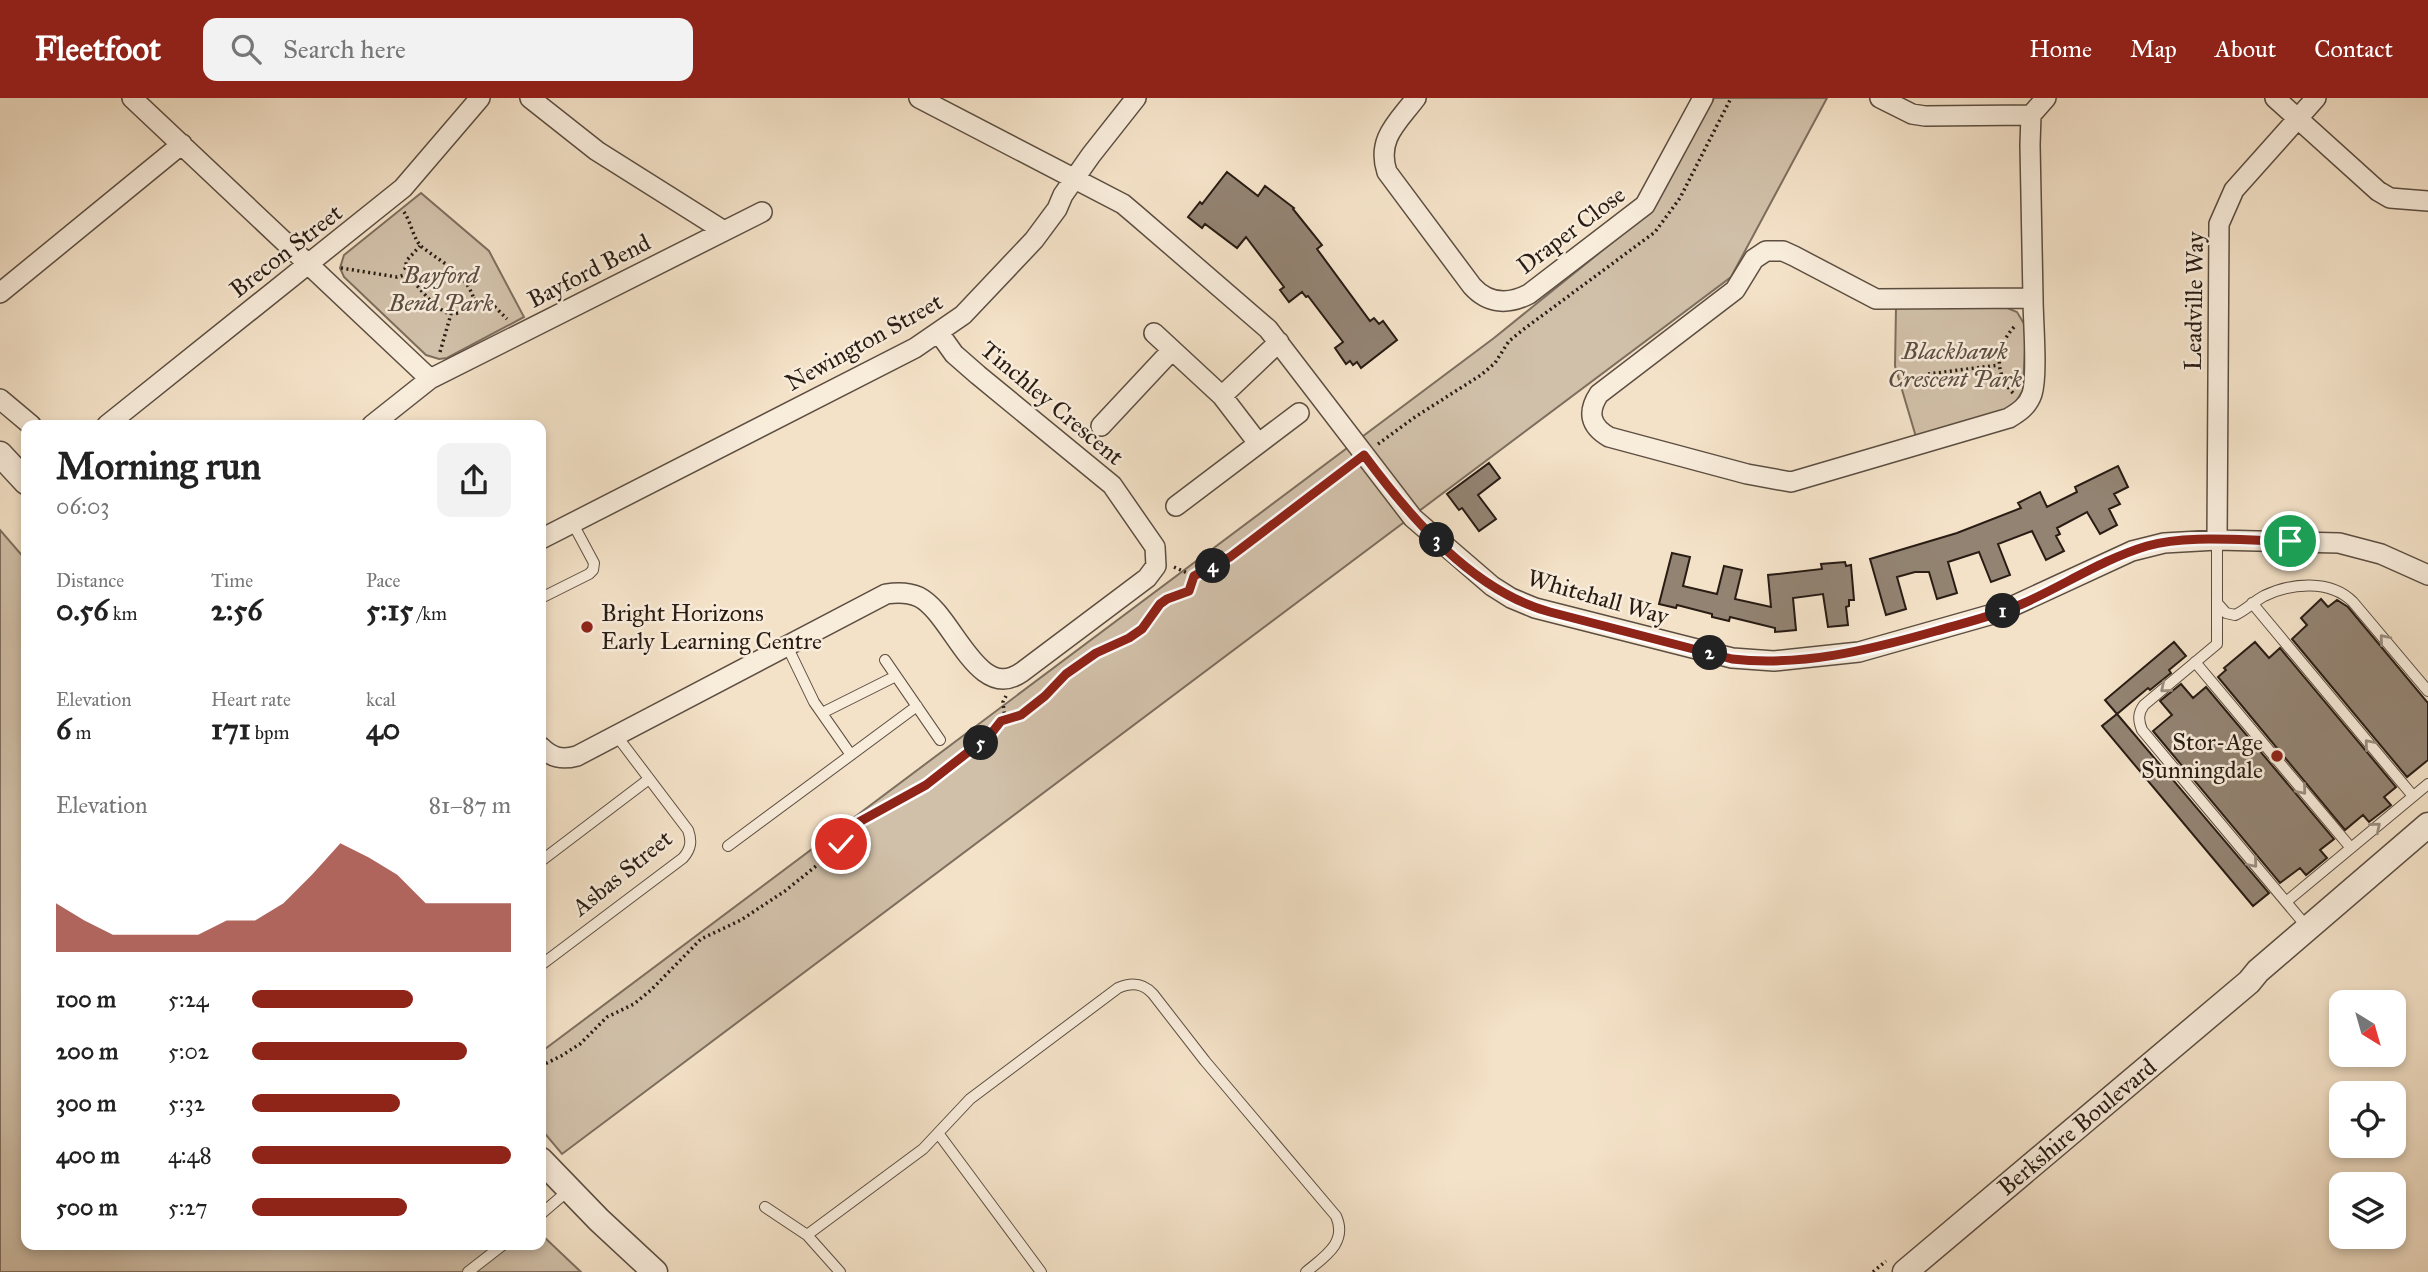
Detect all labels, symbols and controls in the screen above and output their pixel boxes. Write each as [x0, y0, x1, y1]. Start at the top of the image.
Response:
search box [203, 18, 693, 81]
text: Fleetfoot [35, 29, 161, 69]
icon: search [227, 30, 265, 68]
text: Search here [283, 33, 406, 65]
text: Home [2029, 34, 2092, 64]
text: Map [2130, 34, 2177, 64]
text: About [2215, 34, 2276, 64]
text: Contact [2314, 34, 2393, 64]
street label: Draper Close [1511, 179, 1631, 281]
street label: Brecon Street [224, 197, 349, 304]
street label: Bayford Bend [522, 227, 656, 315]
street label: Leadville Way [2178, 231, 2210, 371]
park label: Bayford Bend Park [387, 260, 494, 318]
street label: Newington Street [780, 286, 948, 398]
street label: Tinchley Crescent [974, 334, 1130, 472]
park label: Blackhawk Crescent Park [1888, 336, 2022, 394]
text: Morning run [56, 443, 261, 489]
button: share [437, 443, 511, 517]
text: 06:03 [56, 492, 110, 520]
pin [2260, 511, 2320, 571]
pin: 3 [1420, 522, 1454, 558]
icon: arrive [2271, 522, 2309, 560]
text: 3 [1433, 528, 1440, 551]
pin: 4 [1196, 548, 1230, 584]
text: 4 [1207, 554, 1218, 577]
street label: Whitehall Way [1524, 563, 1673, 632]
text: Distance [56, 569, 124, 592]
text: Time [211, 569, 253, 592]
text: Pace [366, 569, 400, 592]
text: 0.56 [56, 592, 109, 628]
text: 2:56 [211, 592, 263, 628]
text: 5:15 [366, 592, 413, 628]
pin: 1 [1986, 594, 2021, 628]
place label: Bright Horizons Early Learning Centre [601, 598, 822, 656]
text: 1 [1999, 599, 2006, 622]
text: km [109, 602, 138, 625]
text: /km [413, 602, 447, 625]
marker: Bright Horizons Early Learning Centre [579, 619, 595, 635]
one-way arrow [2380, 634, 2392, 647]
pin: 2 [1692, 636, 1728, 670]
text: 2 [1705, 641, 1714, 664]
one-way arrow [2160, 679, 2172, 692]
text: Elevation [56, 688, 131, 711]
text: Heart rate [211, 688, 291, 711]
text: kcal [366, 688, 396, 711]
text: 6 [56, 711, 71, 747]
text: 171 [211, 711, 251, 747]
text: 40 [366, 711, 400, 747]
text: m [71, 721, 91, 744]
text: bpm [251, 721, 289, 744]
pin: 5 [964, 726, 998, 760]
place label: Stor-Age Sunningdale [2141, 727, 2263, 785]
text: 5 [976, 731, 985, 754]
one-way arrow [2365, 739, 2378, 751]
marker: Stor-Age Sunningdale [2269, 748, 2285, 764]
one-way arrow [2294, 781, 2306, 794]
text: Elevation [56, 791, 147, 819]
text: 81–87 m [429, 791, 511, 819]
pin [811, 814, 871, 874]
street label: Asbas Street [565, 823, 679, 923]
one-way arrow [2367, 823, 2380, 835]
icon: check [822, 825, 860, 863]
one-way arrow [2245, 855, 2257, 868]
text: 100 m [56, 985, 116, 1013]
text: 5:24 [168, 985, 209, 1013]
north arrow [2329, 990, 2406, 1068]
map controls [2329, 990, 2406, 1249]
text: 200 m [56, 1037, 118, 1065]
text: 5:02 [168, 1037, 209, 1065]
street label: Berkshire Boulevard [1991, 1052, 2163, 1202]
button: locate [2329, 1081, 2406, 1158]
text: 300 m [56, 1089, 116, 1117]
text: 5:32 [168, 1089, 205, 1117]
text: 400 m [56, 1141, 120, 1169]
text: 4:48 [168, 1141, 212, 1169]
button: layers [2329, 1172, 2406, 1249]
text: 500 m [56, 1193, 118, 1221]
text: 5:27 [168, 1193, 208, 1221]

